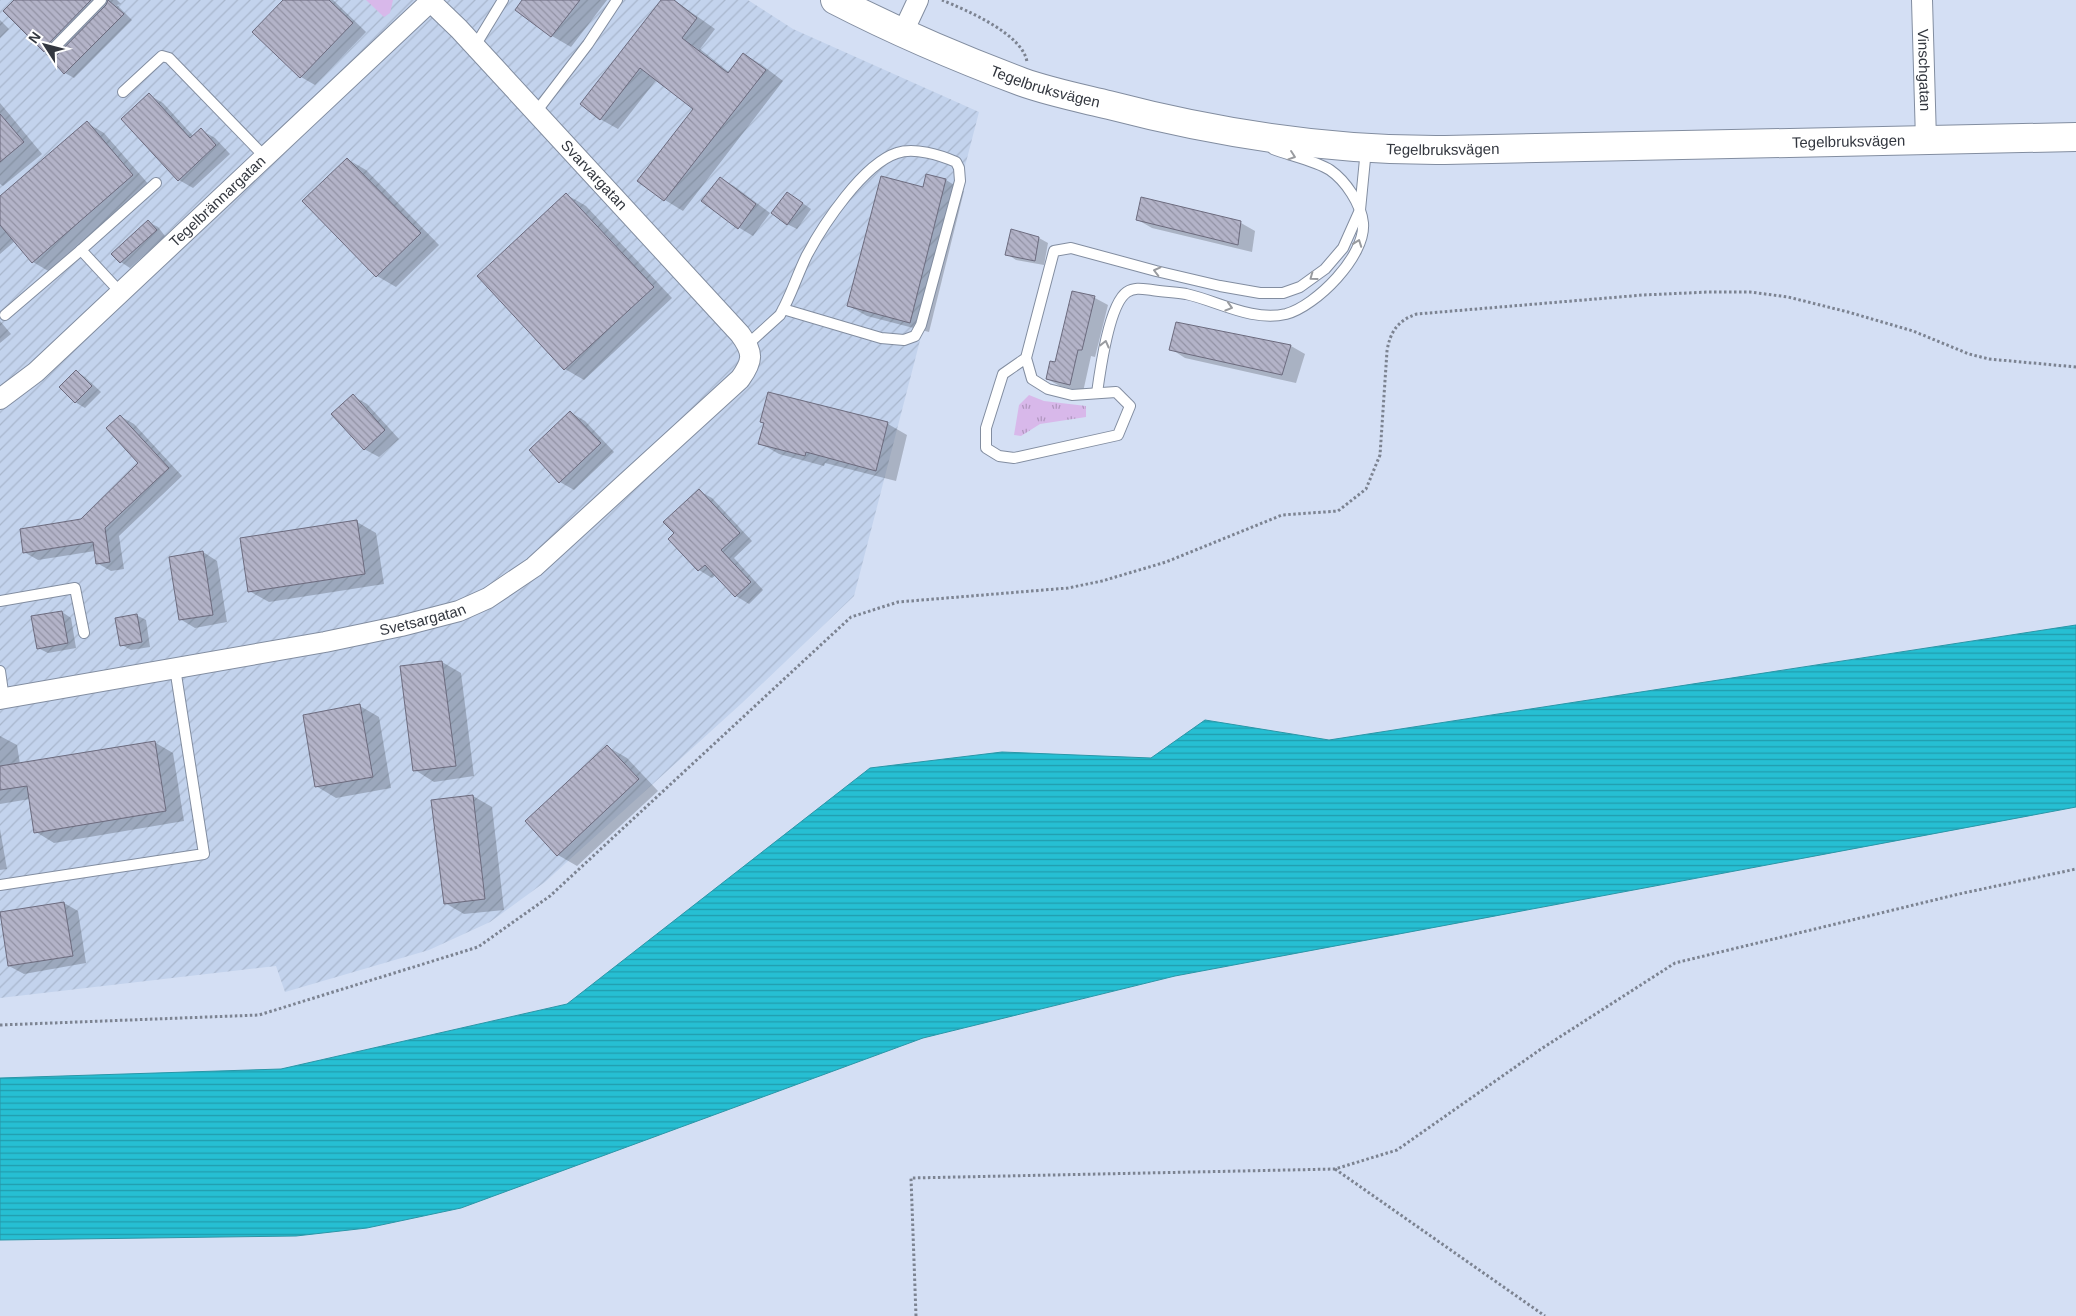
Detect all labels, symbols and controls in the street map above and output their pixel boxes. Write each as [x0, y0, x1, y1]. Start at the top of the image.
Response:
north arrow [20, 20, 70, 70]
text: N [25, 29, 44, 46]
street label: Vinschgatan [1915, 29, 1934, 111]
street label: Tegelbruksvägen [988, 62, 1102, 111]
street label: Tegelbruksvägen [1792, 132, 1905, 151]
street label: Svarvargatan [558, 136, 631, 213]
street label: Tegelbruksvägen [1386, 140, 1500, 158]
one-way arrow [1287, 150, 1295, 160]
street label: Tegelbrännargatan [166, 152, 269, 250]
one-way arrow [1352, 239, 1362, 248]
one-way arrow [1152, 266, 1161, 277]
one-way arrow [1310, 272, 1319, 280]
one-way arrow [1224, 301, 1232, 311]
one-way arrow [1099, 340, 1110, 349]
street label: Svetsargatan [378, 600, 468, 638]

